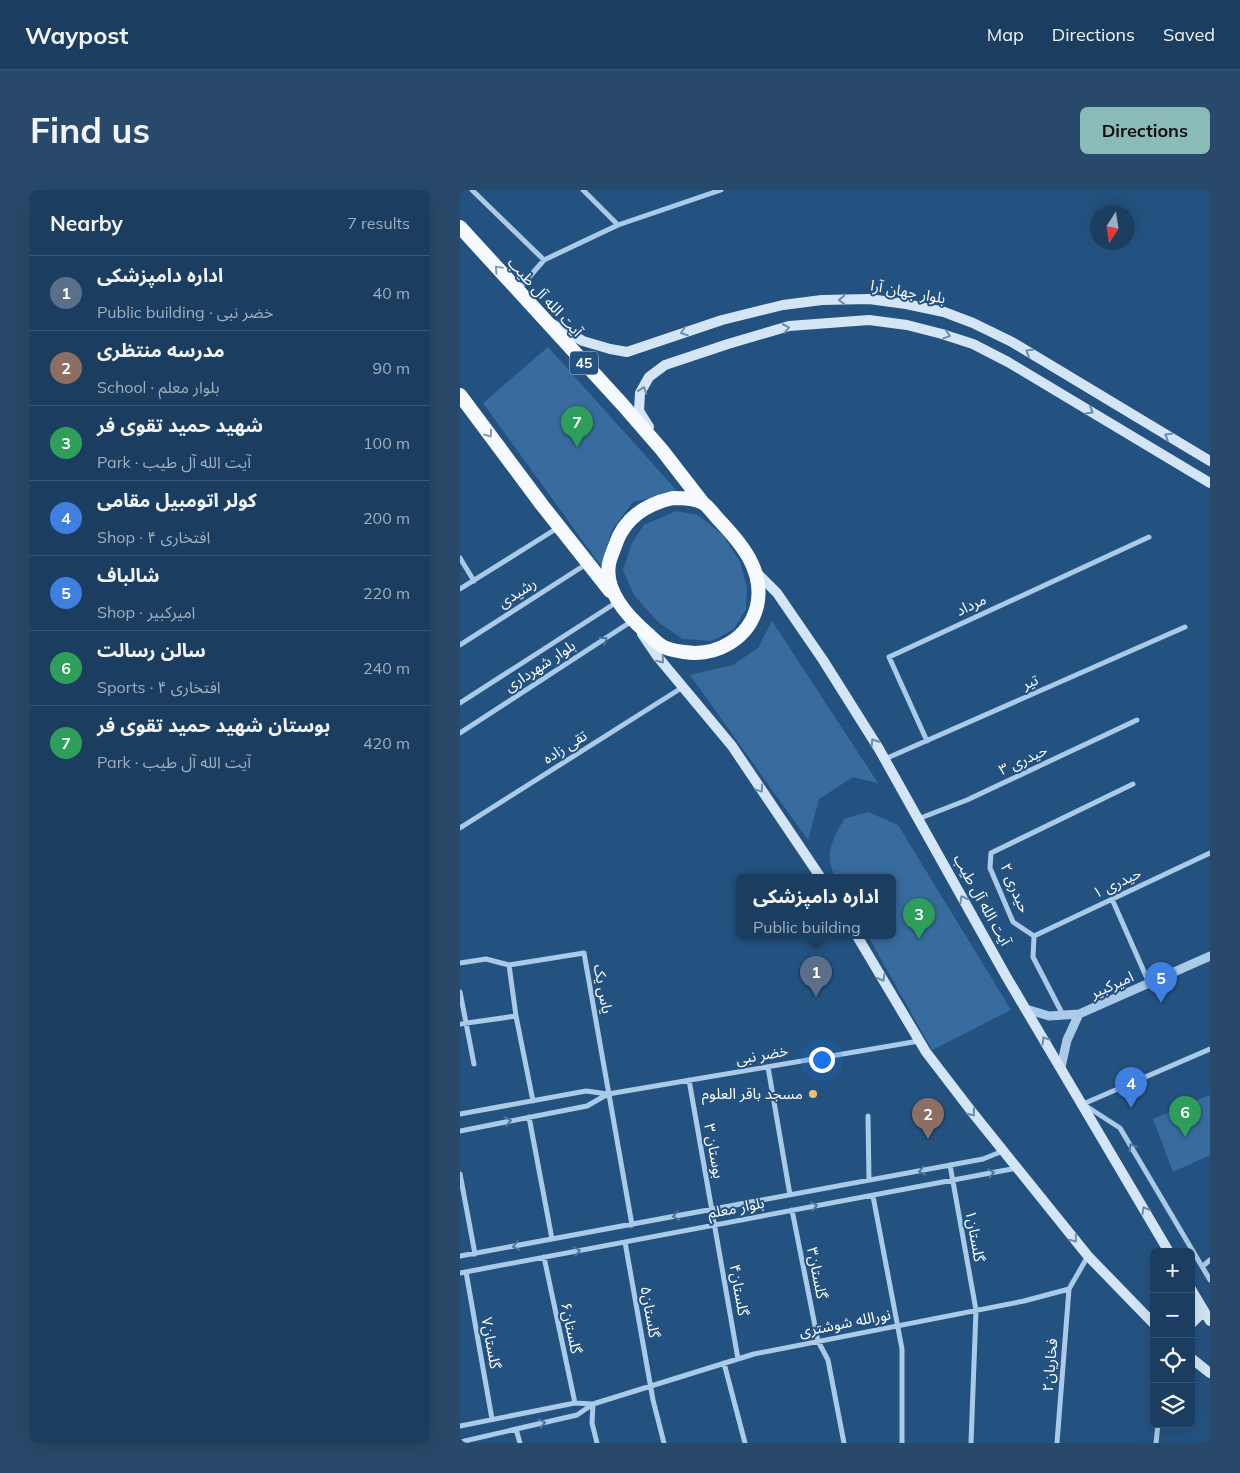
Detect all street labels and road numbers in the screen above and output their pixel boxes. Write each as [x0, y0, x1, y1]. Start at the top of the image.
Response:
street label: آیت الله آل طیب [504, 253, 587, 341]
street label: بلوار جهان آرا [869, 276, 947, 307]
road number: 45 [570, 352, 598, 374]
street label: رشیدی [494, 573, 539, 612]
street label: مرداد [953, 589, 989, 620]
street label: بلوار شهرداری [501, 636, 579, 696]
street label: تیر [1018, 670, 1041, 694]
street label: تقی زاده [539, 726, 590, 768]
street label: حیدری ۳ [995, 740, 1050, 779]
street label: آیت الله آل طیب [950, 851, 1016, 949]
street label: حیدری ۲ [997, 860, 1034, 916]
street label: حیدری ۱ [1089, 863, 1144, 902]
street label: یاس یک [590, 963, 617, 1015]
street label: امیرکبیر [1086, 967, 1136, 1003]
street label: خضر نبی [734, 1041, 790, 1068]
street label: بوستان ۳ [700, 1122, 729, 1180]
street label: بلوار معلم [706, 1193, 766, 1224]
street label: گلستان۱ [962, 1209, 990, 1264]
street label: گلستان۳ [803, 1245, 832, 1301]
street label: گلستان۴ [726, 1263, 754, 1318]
street label: گلستان۵ [637, 1285, 665, 1340]
street label: گلستان۶ [557, 1300, 586, 1356]
street label: نورالله شوشتری [797, 1304, 892, 1341]
street label: گلستان۷ [478, 1316, 506, 1371]
street label: فخاریان۲ [1038, 1337, 1061, 1392]

